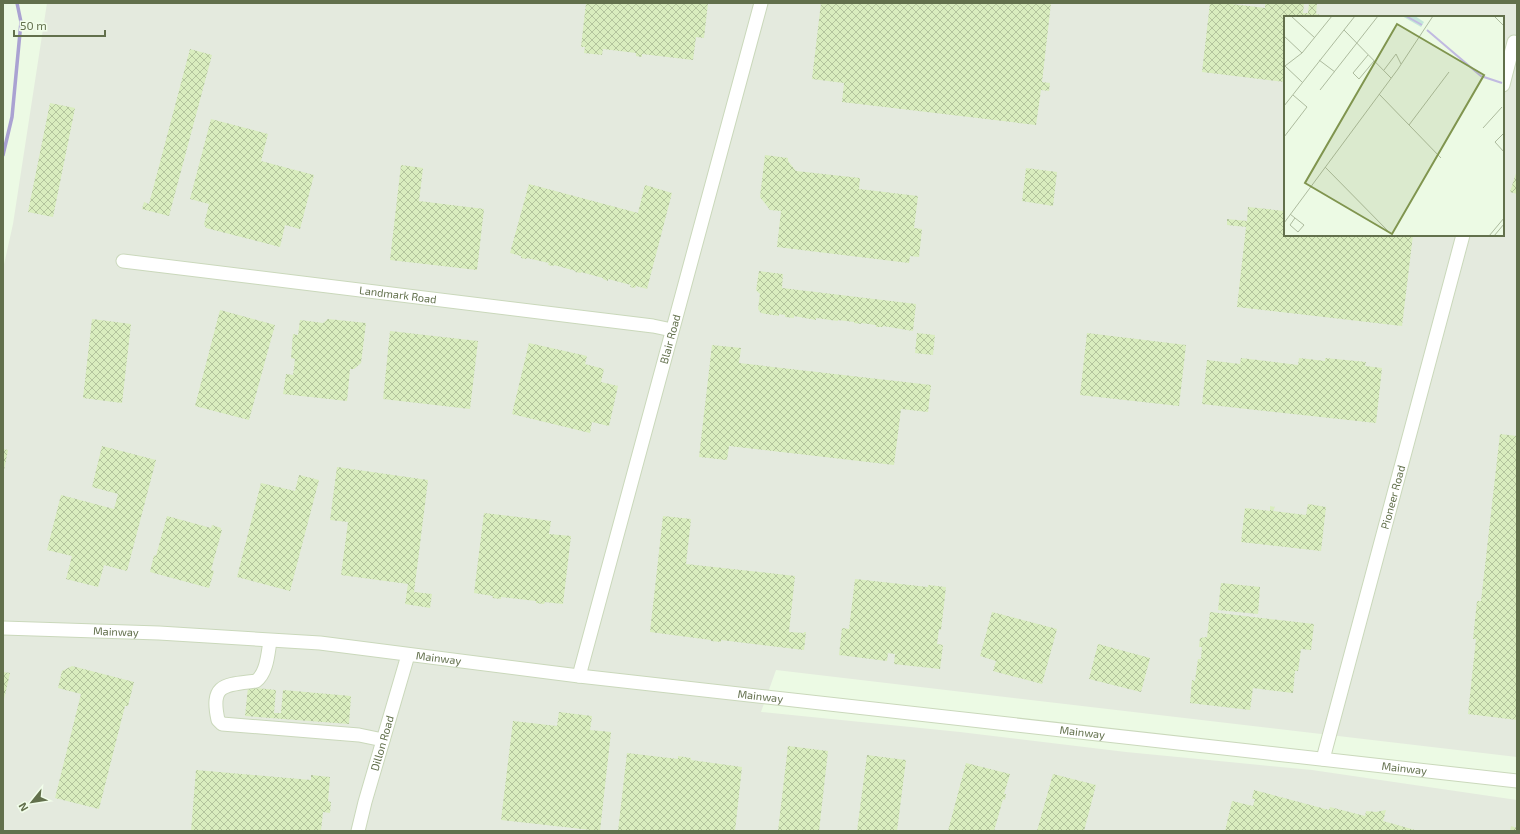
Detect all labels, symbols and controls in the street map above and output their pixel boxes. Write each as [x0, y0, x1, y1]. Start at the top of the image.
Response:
scale bar [14, 12, 105, 38]
inset map [1284, 16, 1504, 236]
text: 50 m [20, 18, 47, 32]
street label: Landmark Road [359, 283, 437, 305]
street label: Blair Road [657, 313, 683, 365]
street label: Pioneer Road [1378, 464, 1407, 530]
street label: Mainway [93, 624, 139, 638]
street label: Mainway [415, 648, 462, 667]
street label: Mainway [737, 687, 784, 705]
street label: Dillon Road [367, 714, 396, 772]
street label: Mainway [1059, 723, 1106, 741]
street label: Mainway [1381, 759, 1428, 777]
north arrow [12, 782, 52, 822]
text: N [15, 801, 31, 814]

